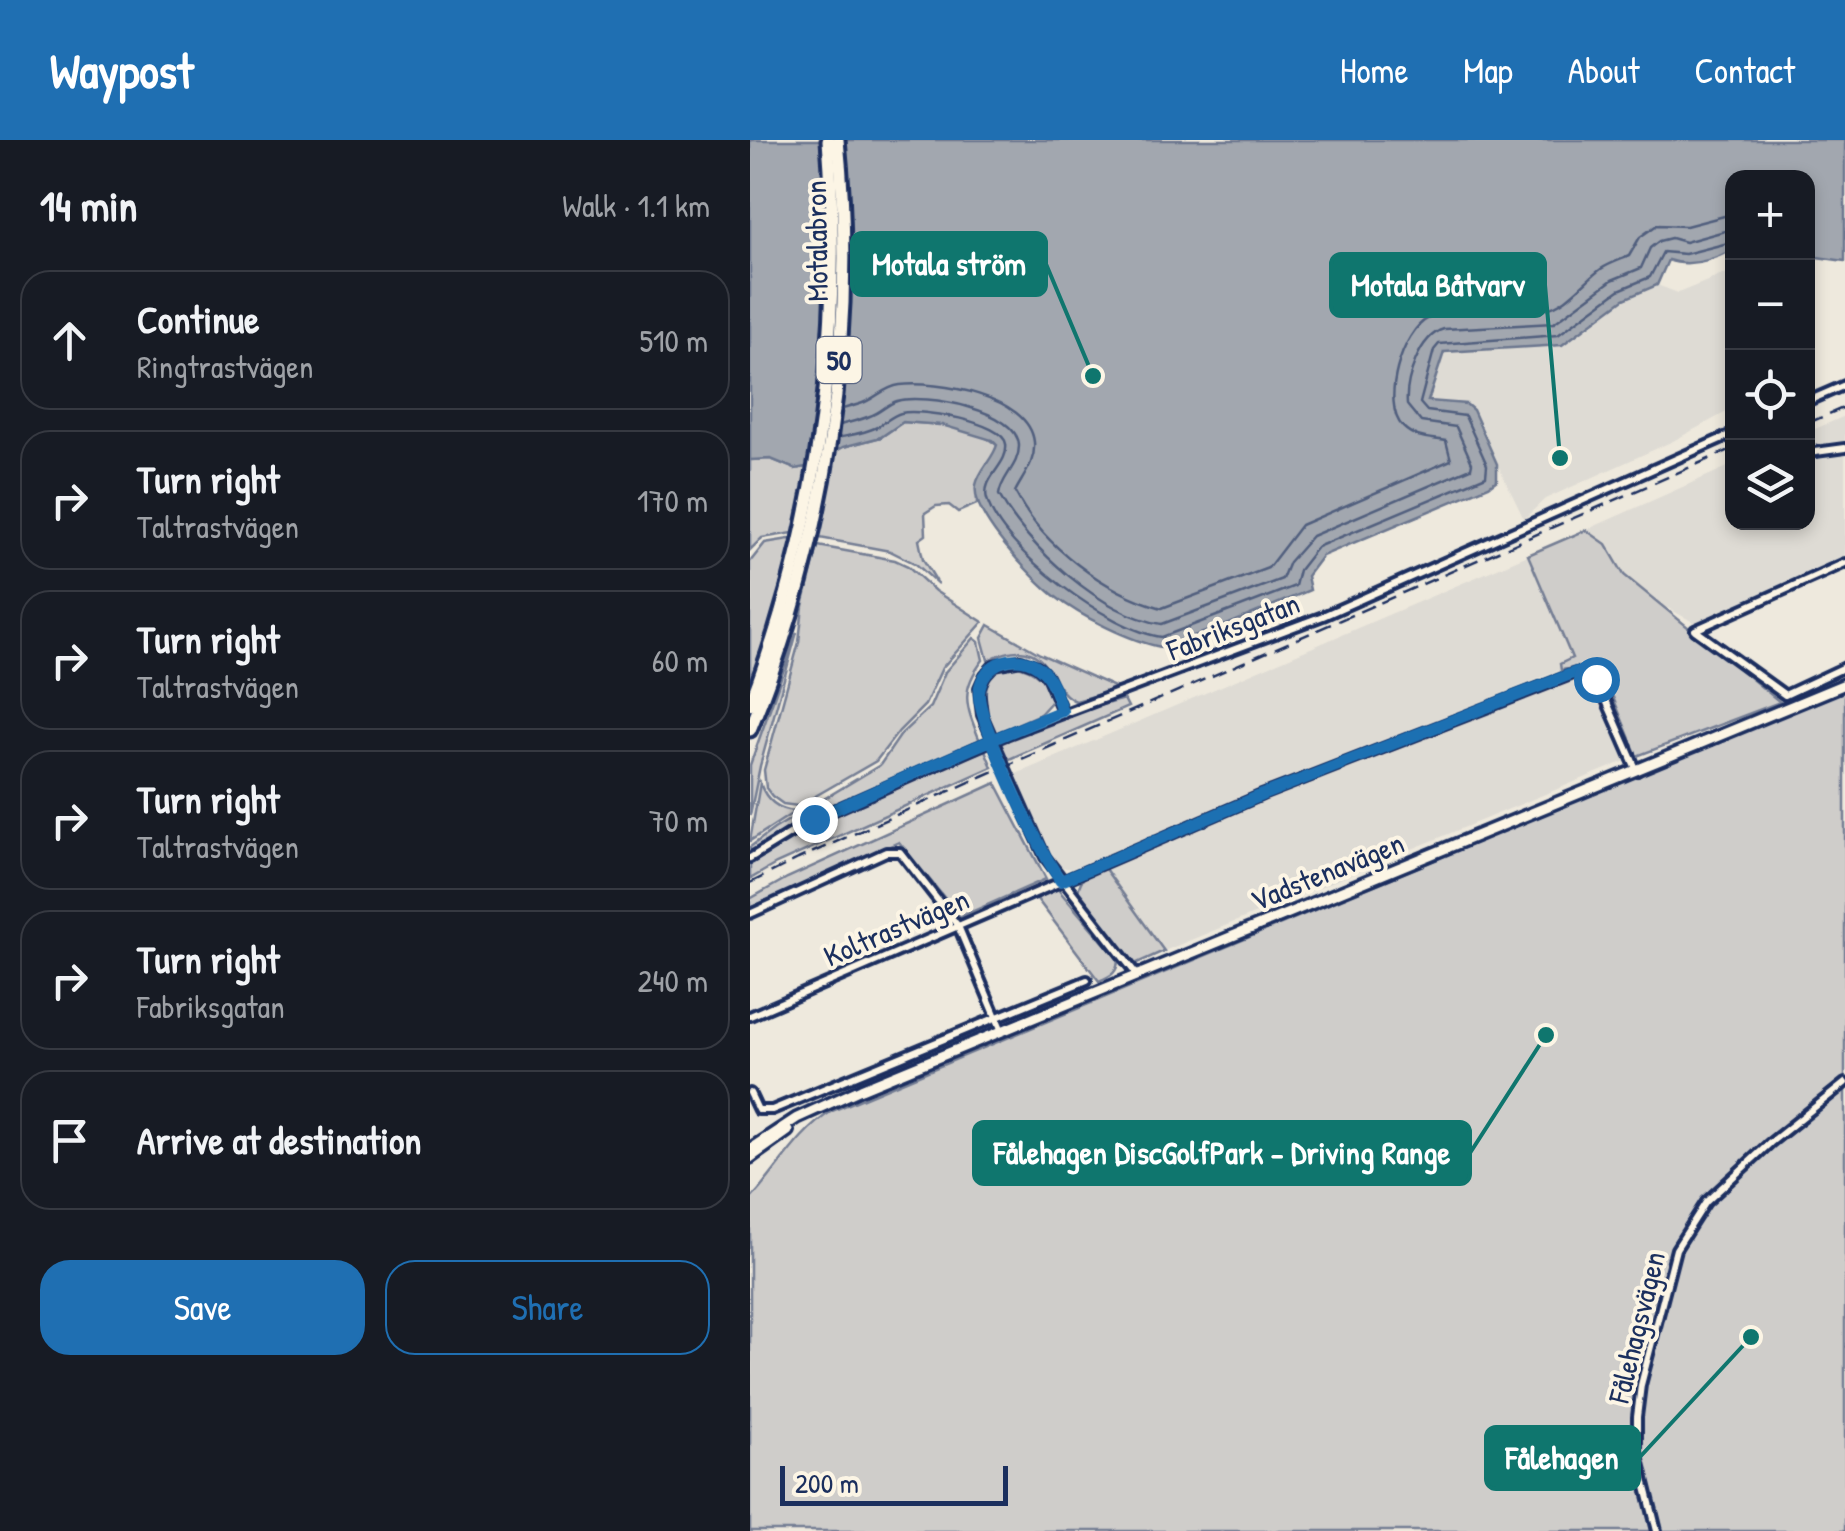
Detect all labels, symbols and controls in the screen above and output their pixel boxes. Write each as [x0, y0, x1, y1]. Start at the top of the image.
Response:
text: Waypost [50, 38, 194, 103]
text: Home [1340, 47, 1408, 94]
text: Map [1463, 47, 1513, 94]
text: About [1568, 47, 1640, 94]
text: Contact [1695, 47, 1795, 94]
map controls [1725, 170, 1815, 530]
button: + [1725, 170, 1815, 260]
text: 14 min [40, 177, 138, 234]
street label: Motalabron [795, 180, 837, 302]
text: Walk · 1.1 km [562, 184, 710, 227]
callout: Motala ström [852, 233, 1046, 295]
text: Motala ström [872, 242, 1026, 285]
callout: Motala Båtvarv [1331, 254, 1545, 316]
button: − [1725, 260, 1815, 350]
text: Motala Båtvarv [1351, 263, 1525, 306]
text: Continue [137, 293, 259, 345]
icon: ahead [42, 313, 97, 368]
text: 510 m [639, 319, 708, 362]
road number: 50 [816, 337, 862, 383]
text: Ringtrastvägen [137, 345, 313, 388]
button: locate [1725, 350, 1815, 440]
button: layers [1725, 440, 1815, 530]
text: Turn right [137, 453, 280, 505]
icon: right [42, 473, 97, 528]
text: 170 m [637, 479, 708, 522]
text: Taltrastvägen [137, 505, 299, 548]
street label: Fabriksgatan [1160, 583, 1305, 670]
text: Turn right [137, 613, 280, 665]
icon: right [42, 633, 97, 688]
text: 60 m [652, 639, 708, 682]
route start [1574, 657, 1620, 703]
text: Taltrastvägen [137, 665, 299, 708]
text: Turn right [137, 773, 280, 825]
icon: right [42, 793, 97, 848]
route end [792, 797, 838, 843]
text: 70 m [649, 799, 708, 842]
street label: Vadstenavägen [1244, 822, 1410, 920]
text: Taltrastvägen [137, 825, 299, 868]
street label: Koltrastvägen [817, 879, 975, 975]
text: Turn right [137, 933, 280, 985]
icon: right [42, 953, 97, 1008]
text: 240 m [638, 959, 708, 1002]
text: Fabriksgatan [137, 985, 285, 1028]
icon: arrive [42, 1113, 97, 1168]
text: Arrive at destination [137, 1114, 421, 1166]
callout: Fålehagen DiscGolfPark - Driving Range [974, 1122, 1470, 1184]
text: Fålehagen DiscGolfPark - Driving Range [993, 1131, 1450, 1175]
street label: Fålehagsvägen [1598, 1247, 1674, 1408]
button: Save [40, 1260, 365, 1355]
button: Share [385, 1260, 710, 1355]
callout: Fålehagen [1486, 1427, 1639, 1489]
text: Fålehagen [1504, 1436, 1619, 1480]
scale bar [780, 1461, 1008, 1506]
text: 200 m [795, 1464, 859, 1502]

